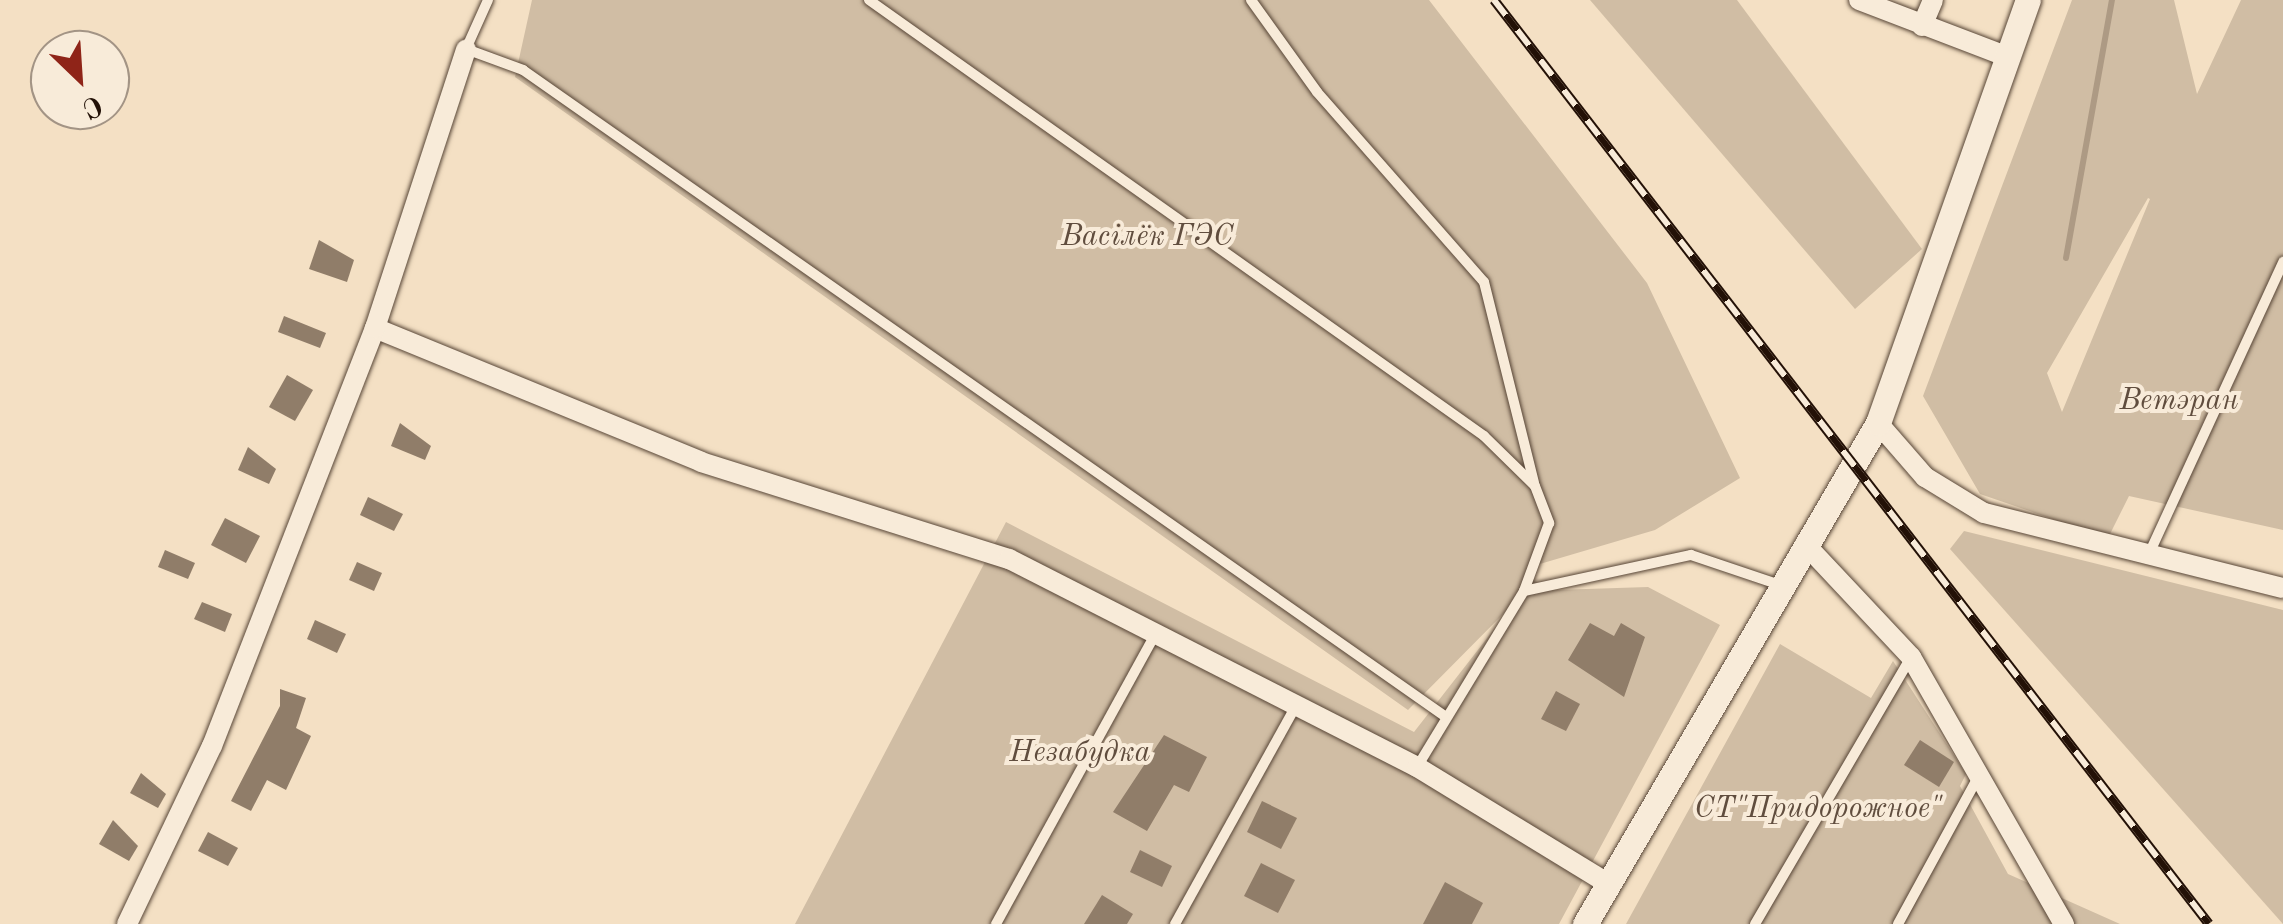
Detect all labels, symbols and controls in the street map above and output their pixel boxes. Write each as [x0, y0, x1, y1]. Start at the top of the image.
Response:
north arrow [30, 30, 130, 130]
text: С [78, 89, 106, 122]
park label: Васілёк ГЭС [1061, 219, 1233, 255]
park label: Ветэран [2119, 383, 2239, 419]
park label: Незабудка [1009, 735, 1151, 771]
park label: СТ"Придорожное" [1694, 791, 1942, 827]

